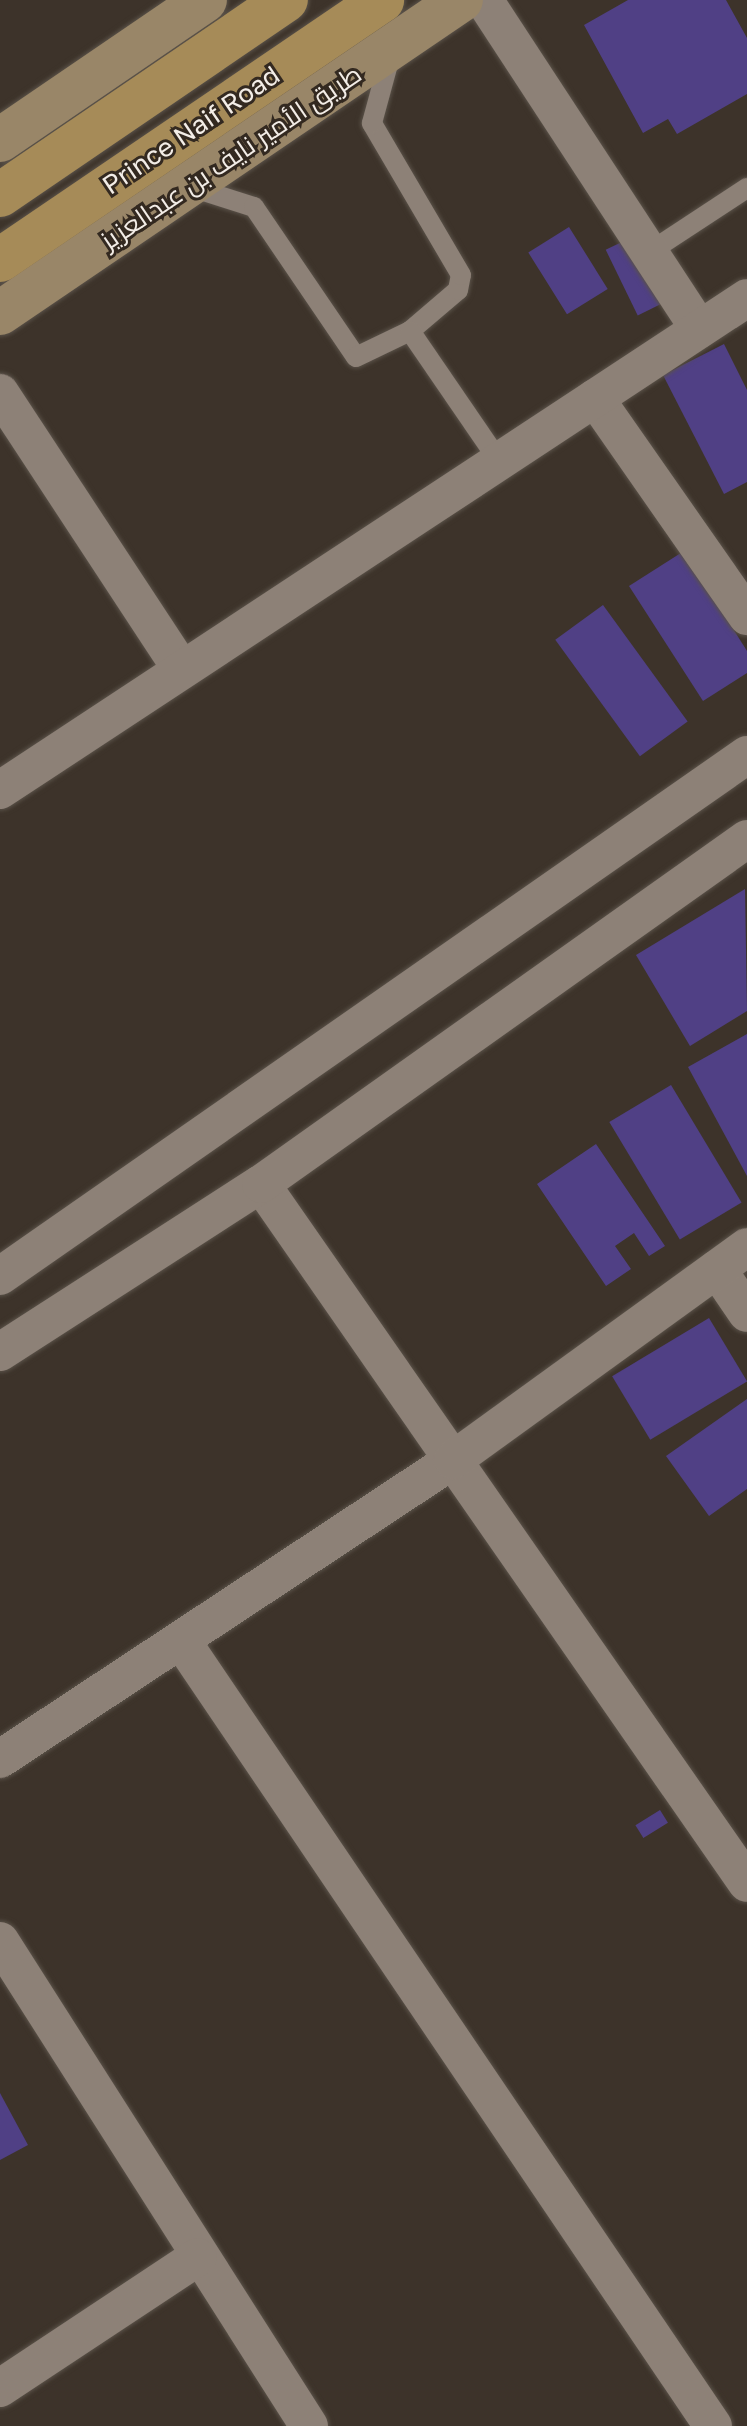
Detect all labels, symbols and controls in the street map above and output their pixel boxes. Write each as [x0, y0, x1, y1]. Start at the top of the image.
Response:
street label: طريق الأمير نايف بن عبدالعزيز [95, 58, 367, 256]
street label: Prince Naif Road [96, 59, 286, 201]

